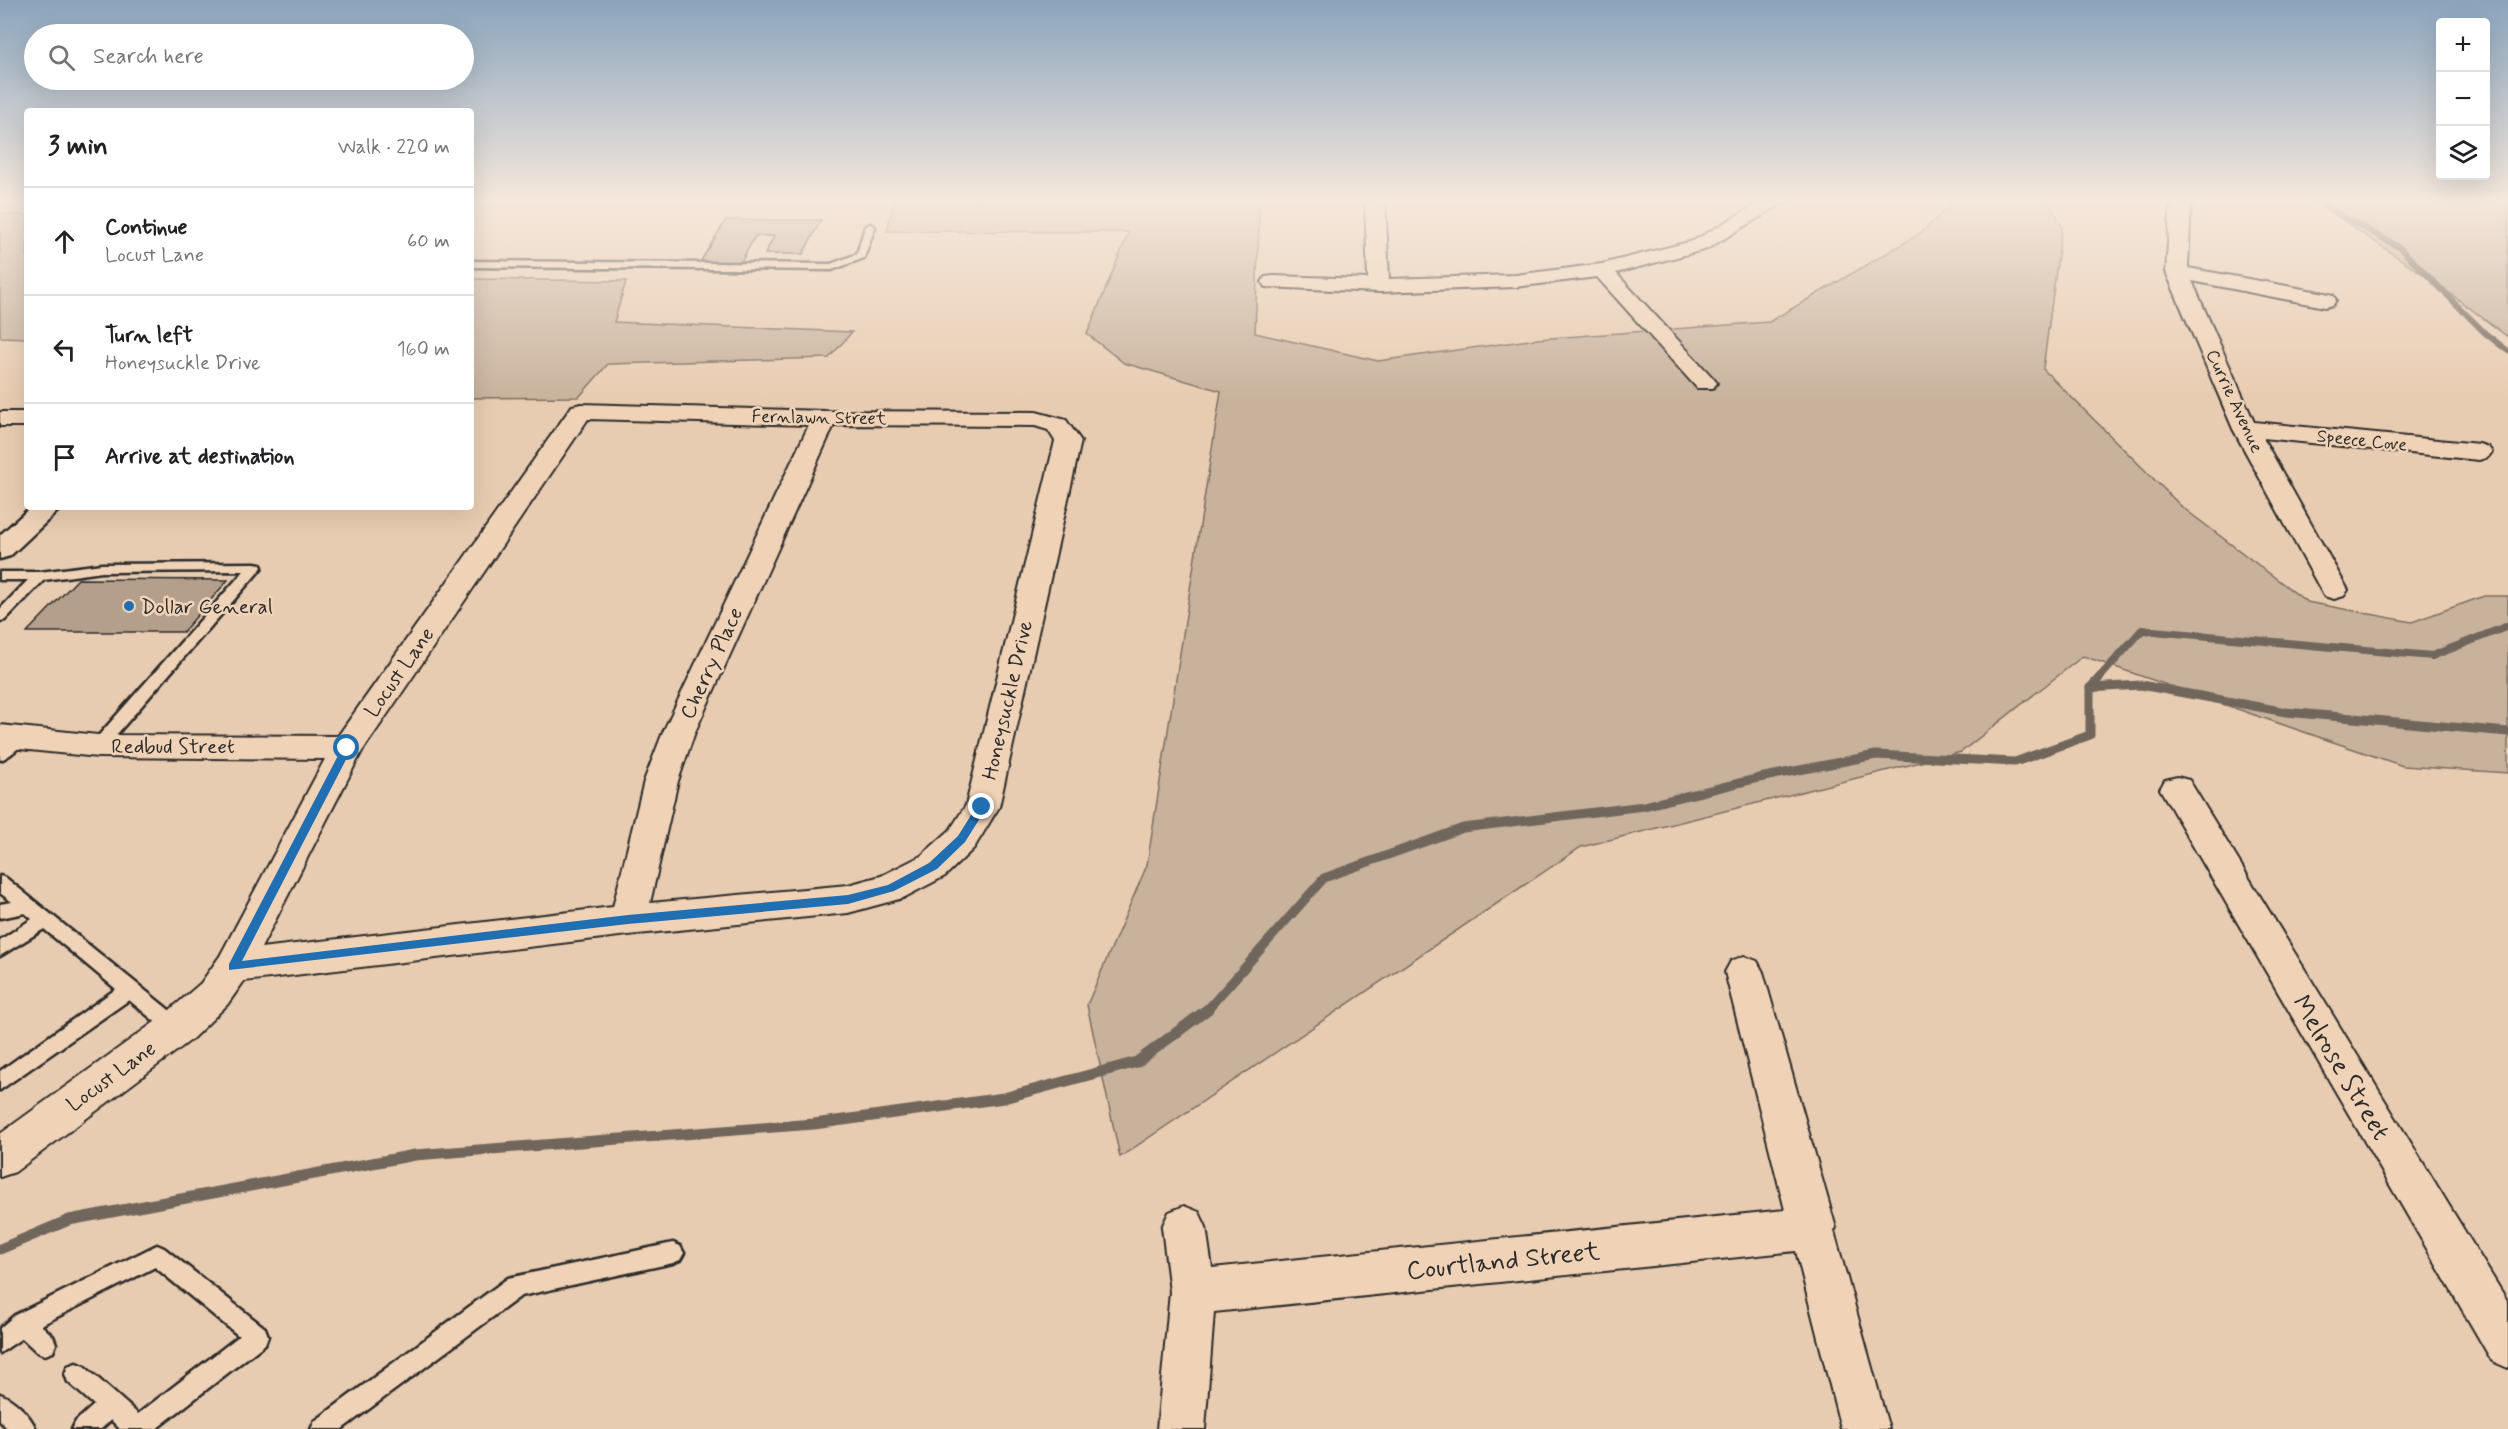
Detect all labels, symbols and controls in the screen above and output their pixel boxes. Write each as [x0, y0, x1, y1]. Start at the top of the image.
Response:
map controls [2436, 18, 2490, 180]
button: + [2436, 18, 2490, 72]
search box [24, 24, 474, 90]
icon: search [45, 41, 78, 74]
text: Search here [93, 43, 204, 71]
button: − [2436, 72, 2490, 126]
button: layers [2436, 126, 2490, 180]
text: 3 min [48, 130, 108, 164]
text: Walk · 220 m [338, 134, 450, 161]
text: Continue [105, 214, 187, 242]
icon: ahead [48, 225, 81, 258]
text: 60 m [407, 228, 450, 255]
text: Locust Lane [105, 242, 204, 269]
text: Turn left [105, 322, 193, 350]
icon: left [48, 333, 81, 366]
text: 160 m [397, 336, 450, 363]
street label: Currie Avenue [2200, 346, 2269, 457]
text: Honeysuckle Drive [105, 350, 261, 377]
street label: Fernlawn Street [751, 405, 887, 431]
street label: Speece Cove [2315, 424, 2409, 458]
icon: arrive [48, 441, 81, 474]
text: Arrive at destination [105, 443, 295, 471]
place label: Dollar General [141, 593, 273, 621]
marker: Dollar General [122, 599, 136, 613]
street label: Cherry Place [674, 603, 750, 724]
street label: Honeysuckle Drive [976, 617, 1040, 783]
street label: Locust Lane [359, 622, 441, 723]
street label: Redbud Street [111, 733, 235, 761]
route start [333, 734, 359, 760]
route end [968, 793, 994, 819]
street label: Melrose Street [2284, 989, 2397, 1147]
street label: Locust Lane [61, 1035, 162, 1119]
street label: Courtland Street [1405, 1235, 1601, 1289]

